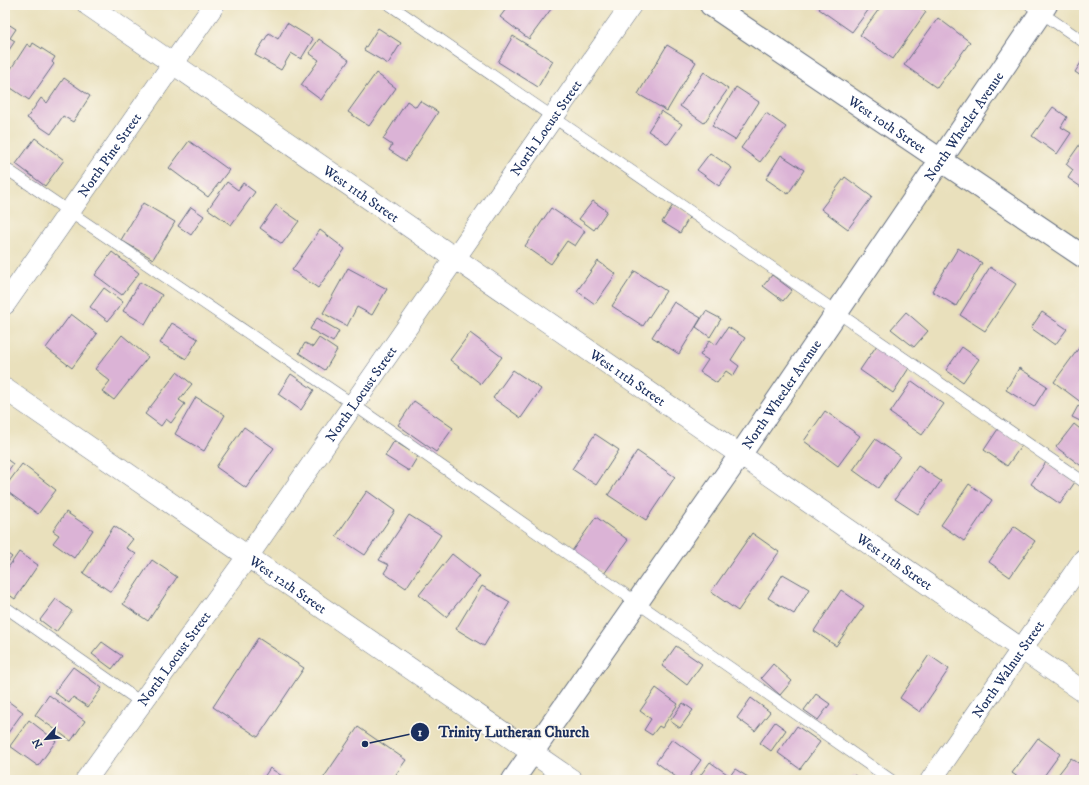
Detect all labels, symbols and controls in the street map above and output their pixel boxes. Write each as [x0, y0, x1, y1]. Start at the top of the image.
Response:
street label: North Wheeler Avenue [921, 68, 1008, 185]
street label: North Locust Street [507, 76, 586, 180]
street label: West 10th Street [843, 92, 930, 158]
street label: North Pine Street [74, 109, 146, 201]
street label: West 11th Street [318, 161, 403, 227]
street label: North Wheeler Avenue [739, 336, 826, 453]
street label: North Locust Street [322, 342, 402, 446]
street label: West 11th Street [585, 345, 669, 411]
street label: West 11th Street [852, 529, 936, 595]
street label: West 12th Street [245, 552, 330, 618]
street label: North Locust Street [134, 608, 215, 710]
street label: North Walnut Street [969, 617, 1049, 722]
north arrow [26, 719, 66, 759]
callout: Trinity Lutheran Church [410, 719, 597, 746]
text: Trinity Lutheran Church [438, 723, 590, 742]
text: 1 [418, 725, 423, 740]
text: N [30, 736, 46, 750]

